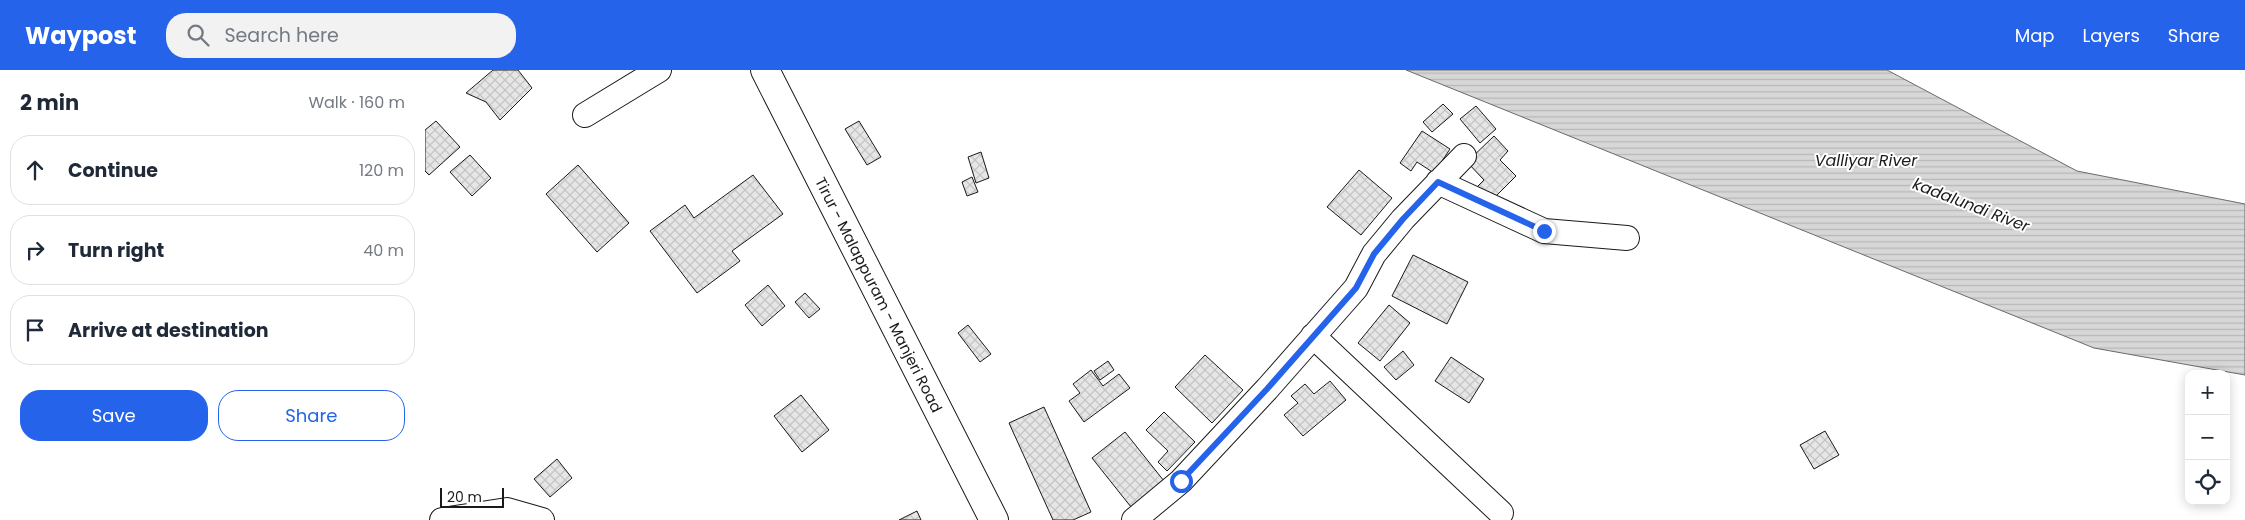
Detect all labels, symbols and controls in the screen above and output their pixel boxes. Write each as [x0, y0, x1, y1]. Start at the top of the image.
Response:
search box [166, 13, 516, 58]
text: Waypost [25, 19, 136, 52]
icon: search [184, 21, 212, 49]
text: Search here [224, 22, 339, 49]
text: Map [2015, 23, 2055, 48]
text: Layers [2083, 23, 2140, 48]
text: Share [2168, 23, 2220, 48]
text: 2 min [20, 88, 79, 117]
text: Walk · 160 m [308, 91, 405, 114]
water label: Valliyar River [1815, 149, 1918, 172]
icon: ahead [21, 156, 49, 184]
text: Continue [68, 157, 158, 184]
text: 120 m [359, 159, 404, 182]
water label: kadalundi River [1909, 172, 2034, 238]
street label: Tirur - Malappuram - Manjeri Road [811, 173, 948, 416]
route end [1533, 220, 1556, 243]
icon: right [21, 236, 49, 264]
text: Turn right [68, 237, 164, 264]
text: 40 m [363, 239, 404, 262]
icon: arrive [21, 316, 49, 344]
text: Arrive at destination [68, 317, 269, 344]
map controls [2185, 370, 2230, 505]
button: + [2185, 370, 2230, 415]
button: Save [20, 390, 208, 441]
button: Share [218, 390, 405, 441]
button: − [2185, 415, 2230, 460]
button: locate [2185, 460, 2230, 505]
route start [1170, 470, 1193, 493]
scale bar [440, 485, 504, 508]
text: 20 m [447, 487, 482, 507]

